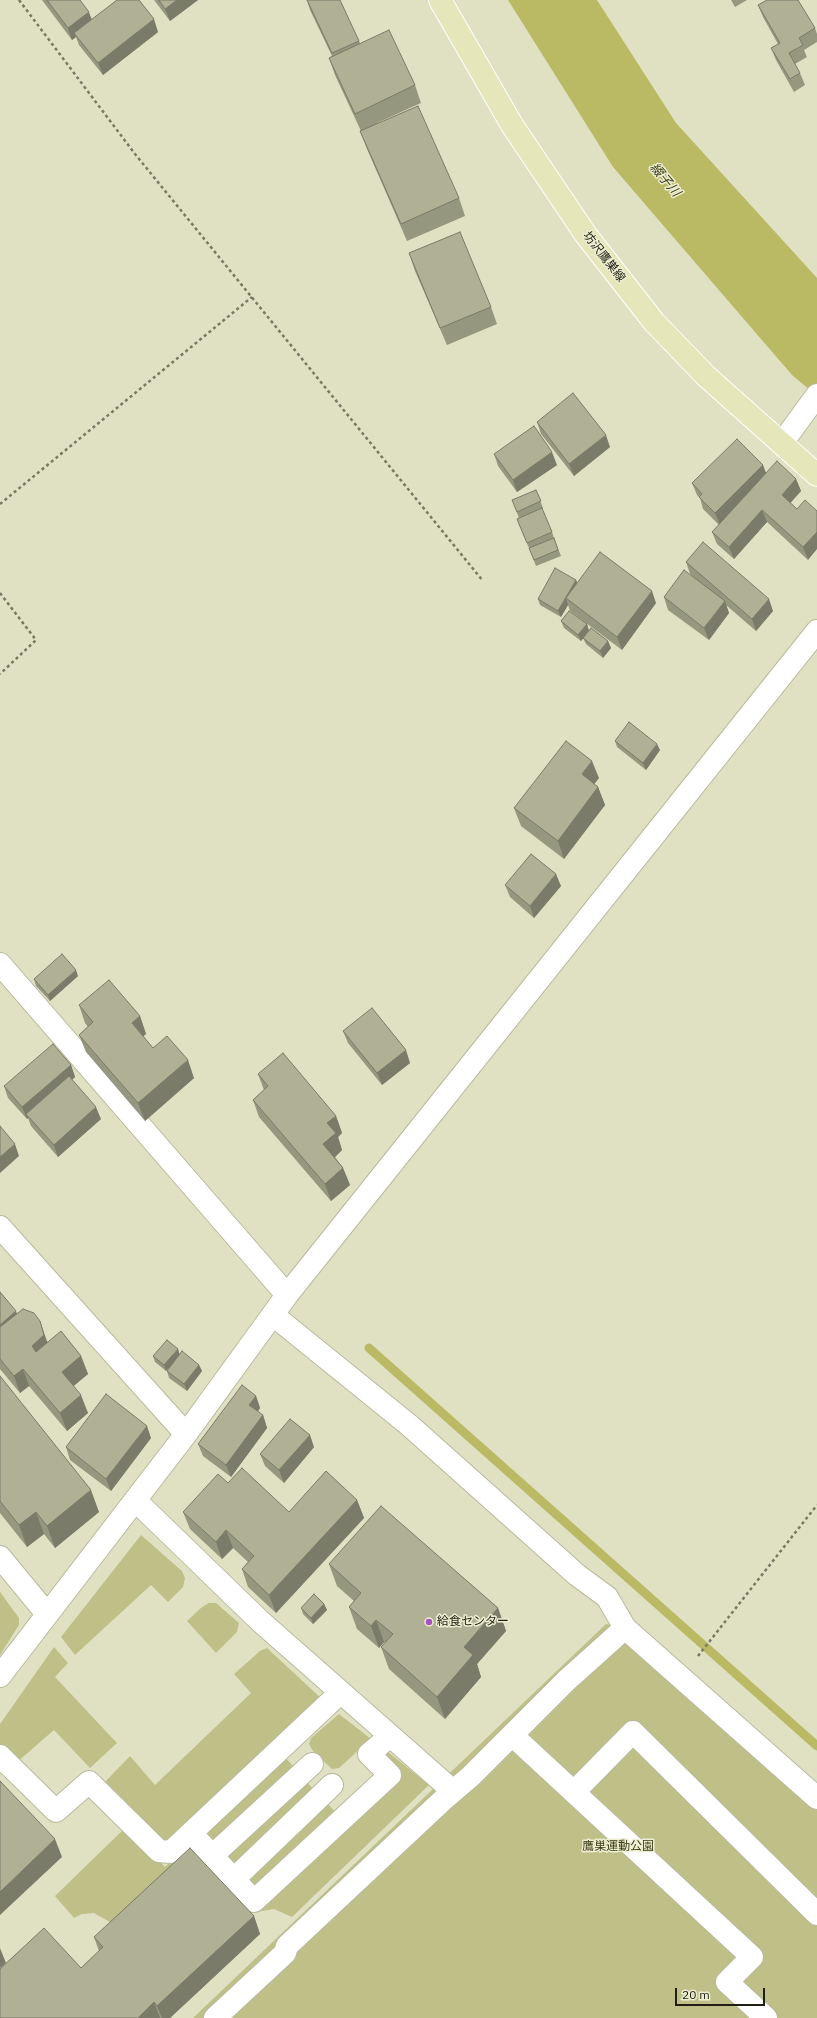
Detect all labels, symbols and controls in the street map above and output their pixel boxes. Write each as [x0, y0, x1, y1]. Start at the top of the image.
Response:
water label: 綴子川 [646, 160, 684, 200]
street label: 坊沢鷹巣線 [580, 229, 628, 285]
place label: 給食センター [437, 1615, 509, 1629]
marker: 給食センター [424, 1617, 434, 1627]
park label: 鷹巣運動公園 [582, 1840, 654, 1854]
scale bar [677, 1980, 767, 2006]
text: 20 m [682, 1987, 710, 2002]

